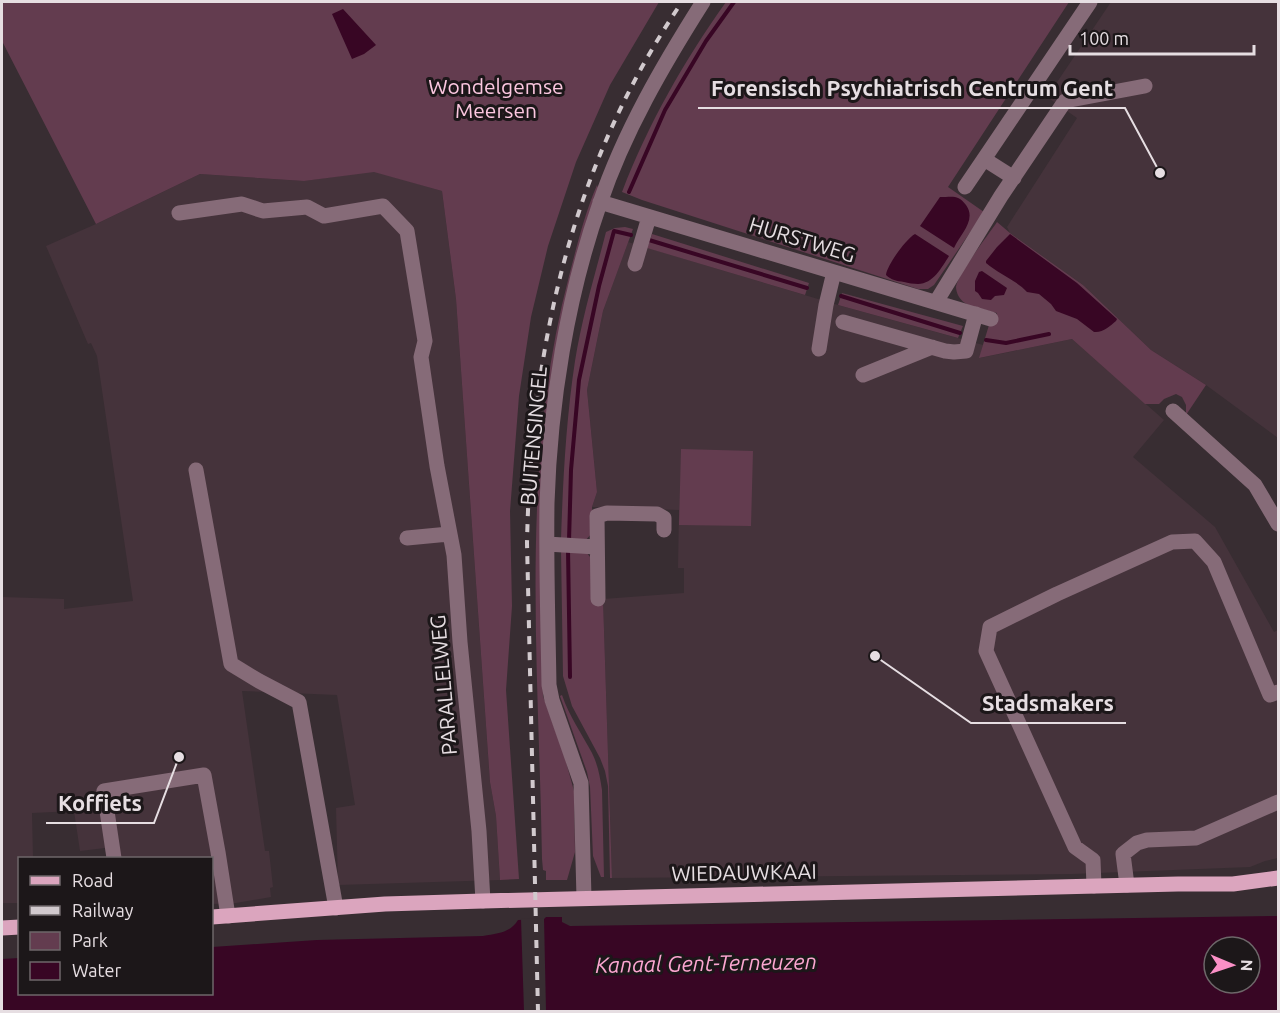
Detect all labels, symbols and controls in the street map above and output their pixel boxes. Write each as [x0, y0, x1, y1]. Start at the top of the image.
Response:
scale bar [1070, 18, 1254, 56]
text: 100 m [1079, 28, 1129, 48]
callout: Forensisch Psychiatrisch Centrum Gent [698, 68, 1125, 108]
park label: Wondelgemse Meersen [428, 74, 564, 122]
text: Forensisch Psychiatrisch Centrum Gent [711, 75, 1113, 100]
street label: HURSTWEG [746, 212, 858, 267]
street label: BUITENSINGEL [515, 365, 551, 506]
street label: PARALLELWEG [425, 614, 461, 756]
callout: Stadsmakers [971, 683, 1126, 723]
text: Stadsmakers [982, 690, 1114, 715]
callout: Koffiets [46, 783, 154, 823]
text: Koffiets [58, 790, 142, 815]
legend [18, 857, 213, 995]
street label: WIEDAUWKAAI [671, 859, 817, 885]
text: Road [72, 870, 114, 890]
text: Railway [72, 900, 134, 920]
text: Park [72, 930, 108, 950]
north arrow [1202, 935, 1262, 995]
water label: Kanaal Gent-Terneuzen [595, 948, 817, 977]
text: N [1238, 959, 1256, 972]
text: Water [72, 960, 122, 980]

